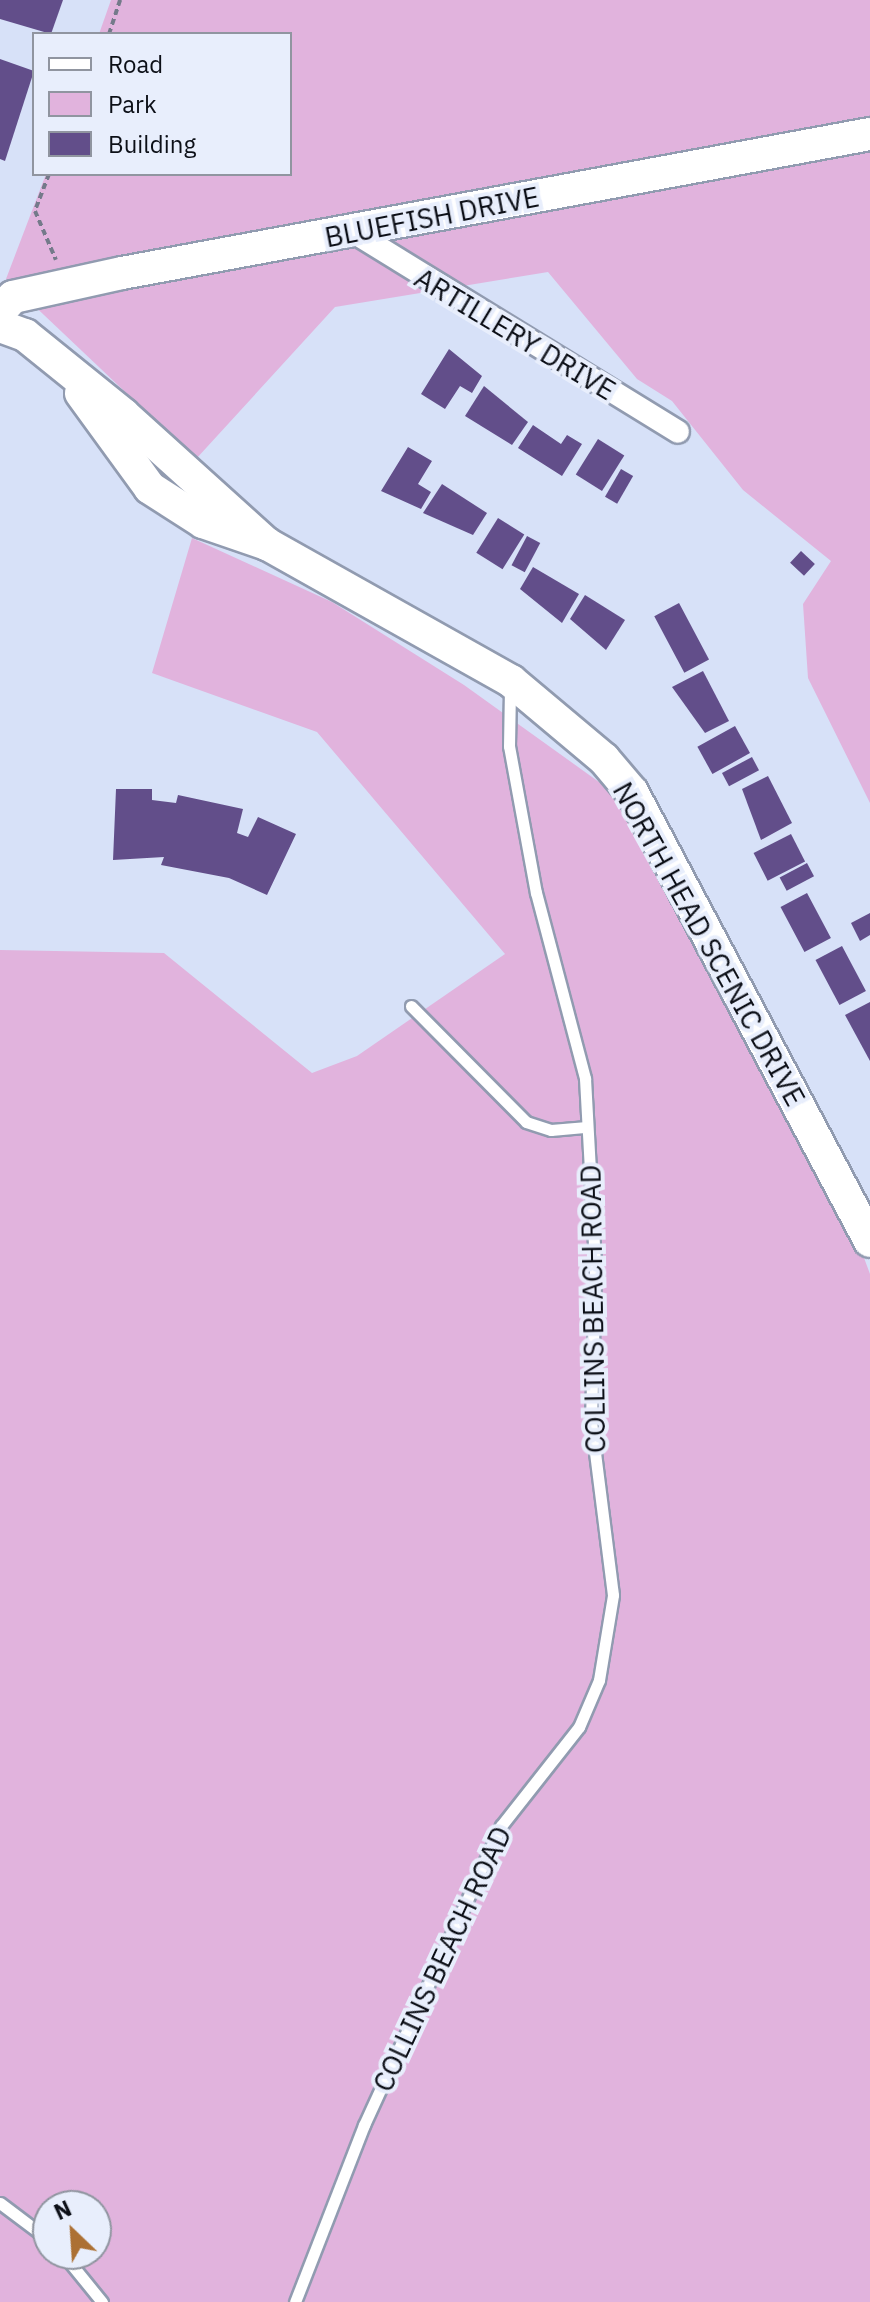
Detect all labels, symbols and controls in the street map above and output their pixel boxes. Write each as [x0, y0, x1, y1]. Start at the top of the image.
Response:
legend [32, 32, 292, 176]
text: Road [108, 48, 163, 80]
text: Park [108, 88, 157, 120]
text: Building [108, 128, 196, 160]
street label: BLUEFISH DRIVE [322, 180, 542, 254]
street label: ARTILLERY DRIVE [409, 261, 621, 407]
street label: NORTH HEAD SCENIC DRIVE [606, 776, 812, 1112]
street label: COLLINS BEACH ROAD [574, 1164, 612, 1454]
street label: COLLINS BEACH ROAD [366, 1821, 518, 2097]
north arrow [32, 2190, 112, 2270]
text: N [49, 2193, 76, 2226]

